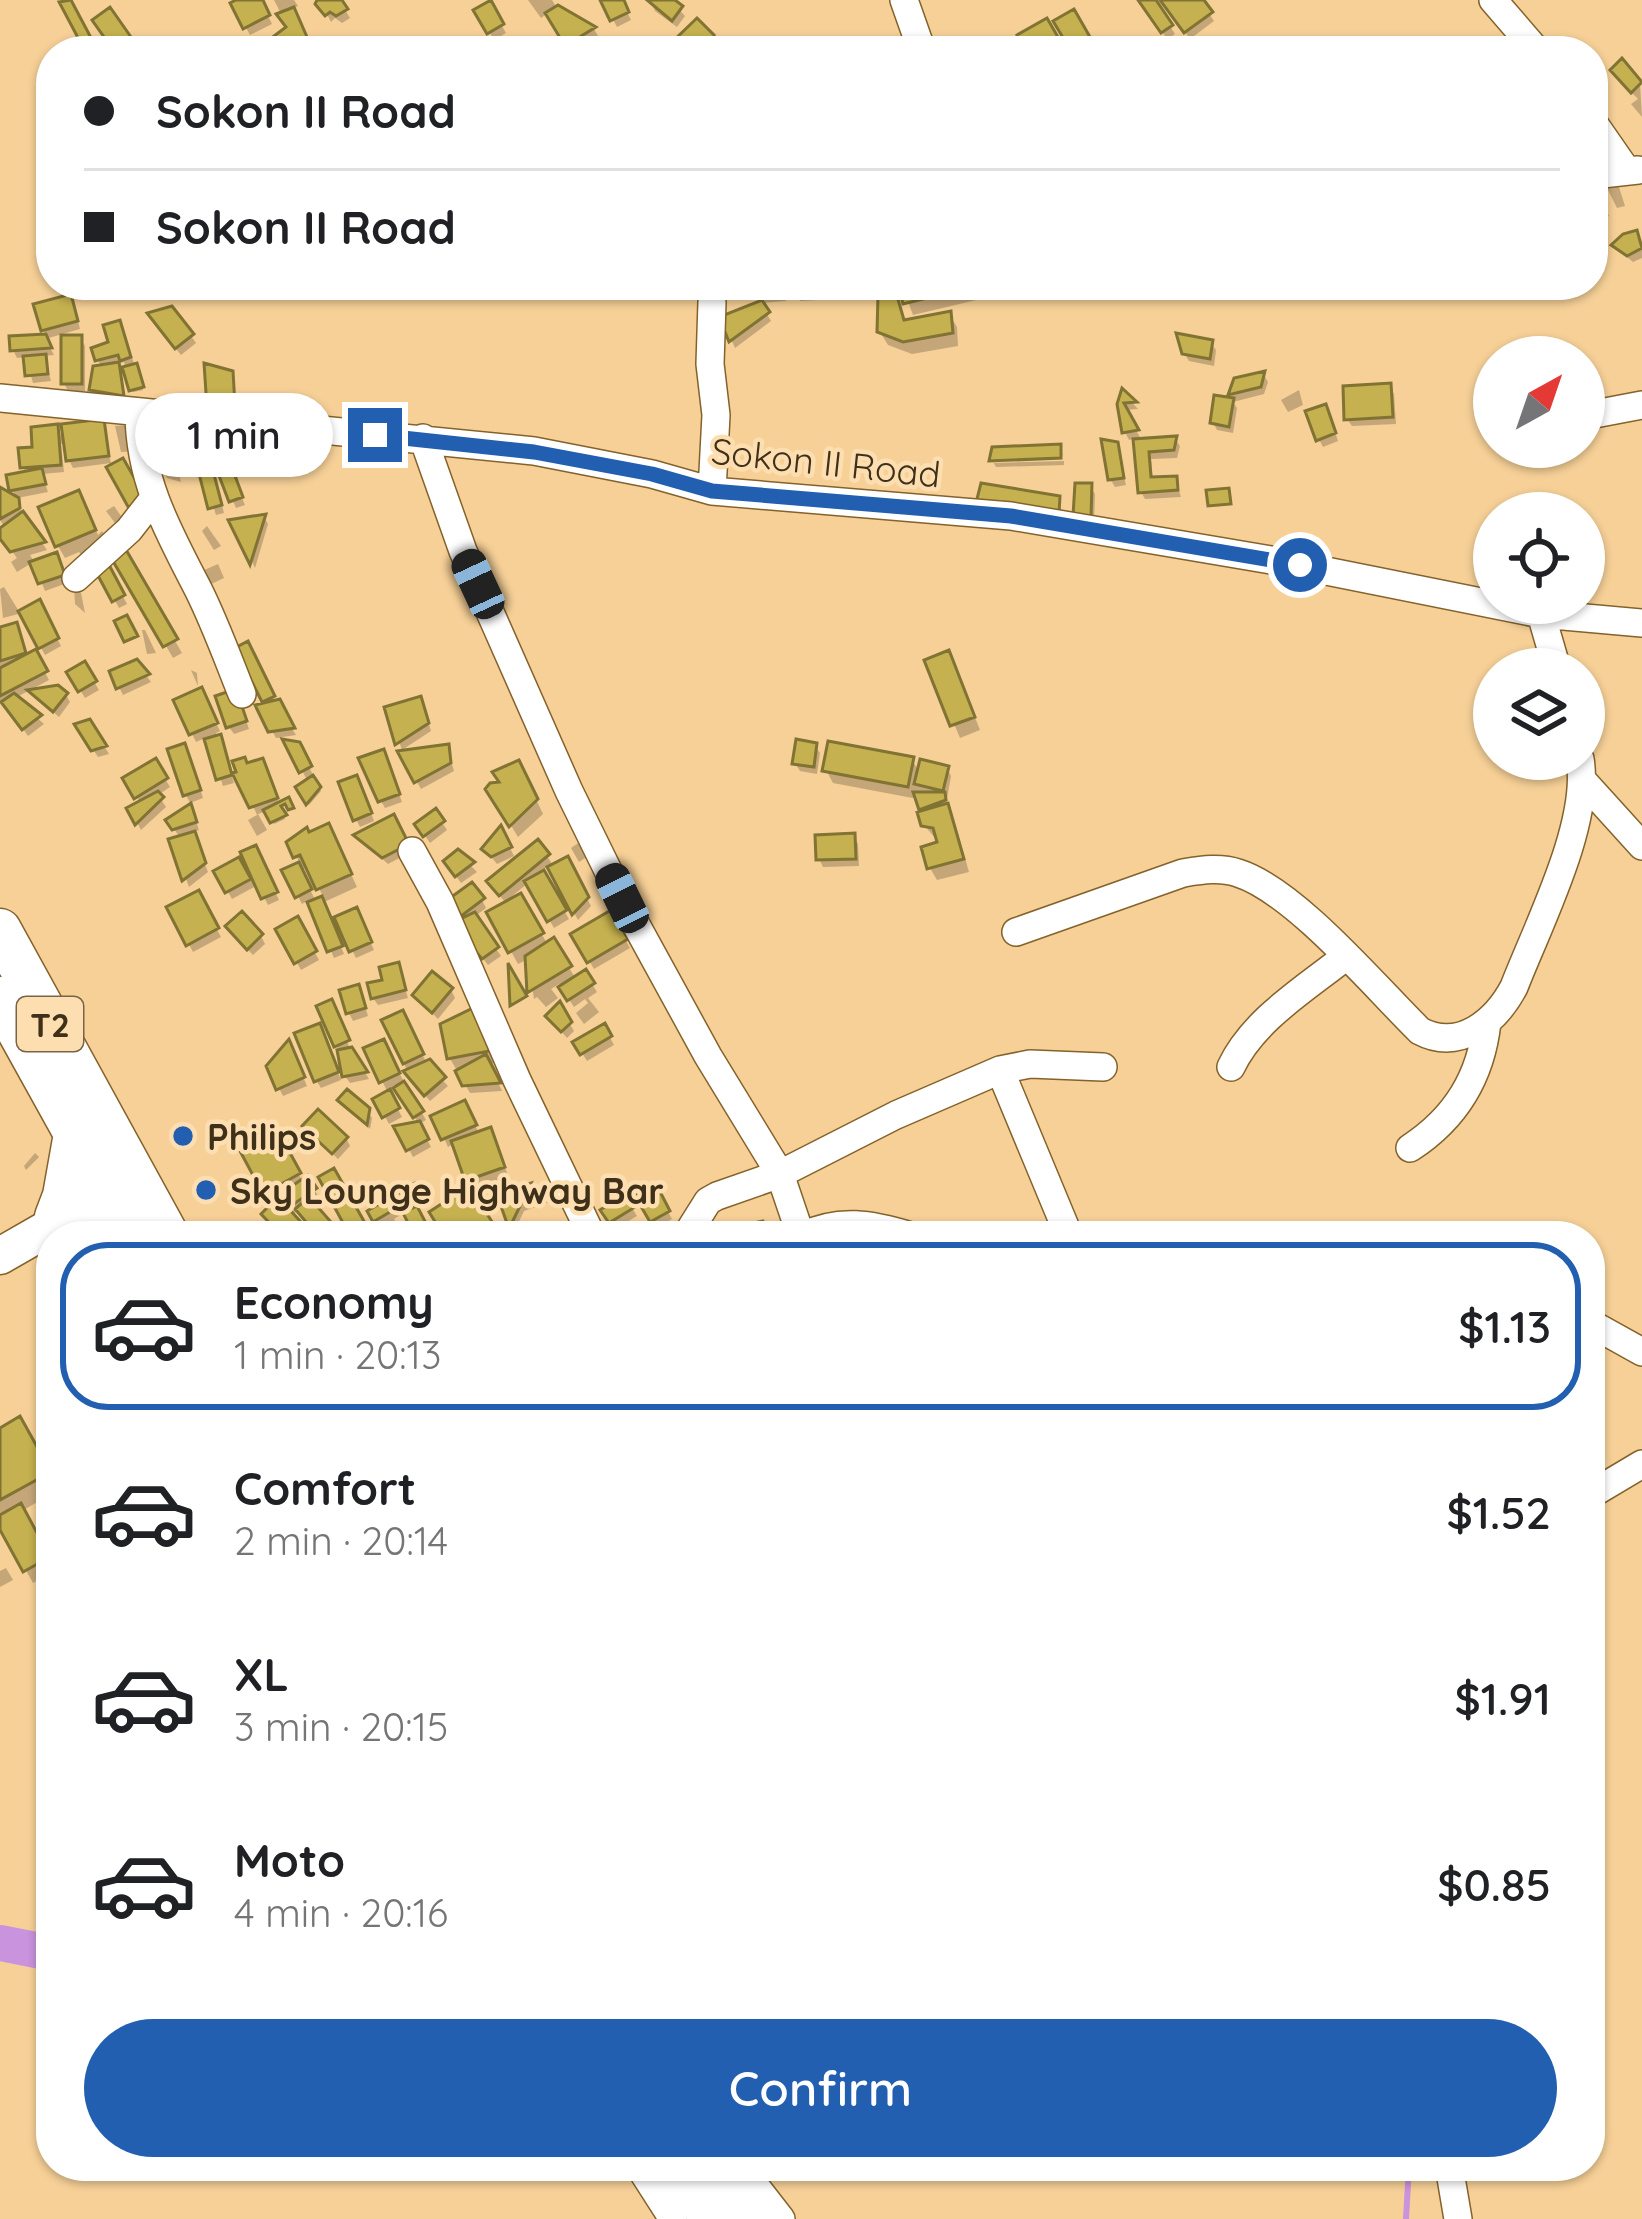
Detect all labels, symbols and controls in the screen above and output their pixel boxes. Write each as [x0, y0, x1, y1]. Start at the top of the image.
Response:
text: Sokon II Road [156, 83, 456, 139]
text: Sokon II Road [156, 199, 456, 255]
north arrow [1473, 336, 1605, 468]
map controls [1473, 336, 1605, 780]
callout: 1 min [135, 393, 333, 477]
route end [348, 408, 402, 462]
text: 1 min [187, 410, 281, 459]
street label: Sokon II Road [709, 428, 943, 496]
button: locate [1473, 492, 1605, 624]
route start [1273, 538, 1327, 592]
car [446, 544, 510, 624]
button: layers [1473, 648, 1605, 780]
car [590, 858, 654, 938]
road number: T2 [17, 997, 83, 1051]
place label: Philips [207, 1114, 316, 1159]
marker: Philips [170, 1123, 196, 1149]
place label: Sky Lounge Highway Bar [230, 1168, 664, 1213]
marker: Sky Lounge Highway Bar [193, 1177, 219, 1203]
icon: car [90, 1272, 198, 1380]
text: Economy [234, 1274, 434, 1330]
text: $1.13 [1458, 1298, 1551, 1354]
text: 1 min · 20:13 [234, 1330, 441, 1379]
icon: car [90, 1458, 198, 1566]
text: Comfort [234, 1460, 416, 1516]
text: $1.52 [1446, 1484, 1551, 1540]
text: 2 min · 20:14 [234, 1516, 448, 1565]
icon: car [90, 1644, 198, 1752]
text: XL [234, 1646, 289, 1702]
text: $1.91 [1454, 1670, 1551, 1726]
text: 3 min · 20:15 [234, 1702, 448, 1751]
icon: car [90, 1830, 198, 1938]
text: Moto [234, 1832, 345, 1888]
text: $0.85 [1437, 1856, 1551, 1912]
text: 4 min · 20:16 [234, 1888, 448, 1937]
button: Confirm [84, 2019, 1557, 2157]

